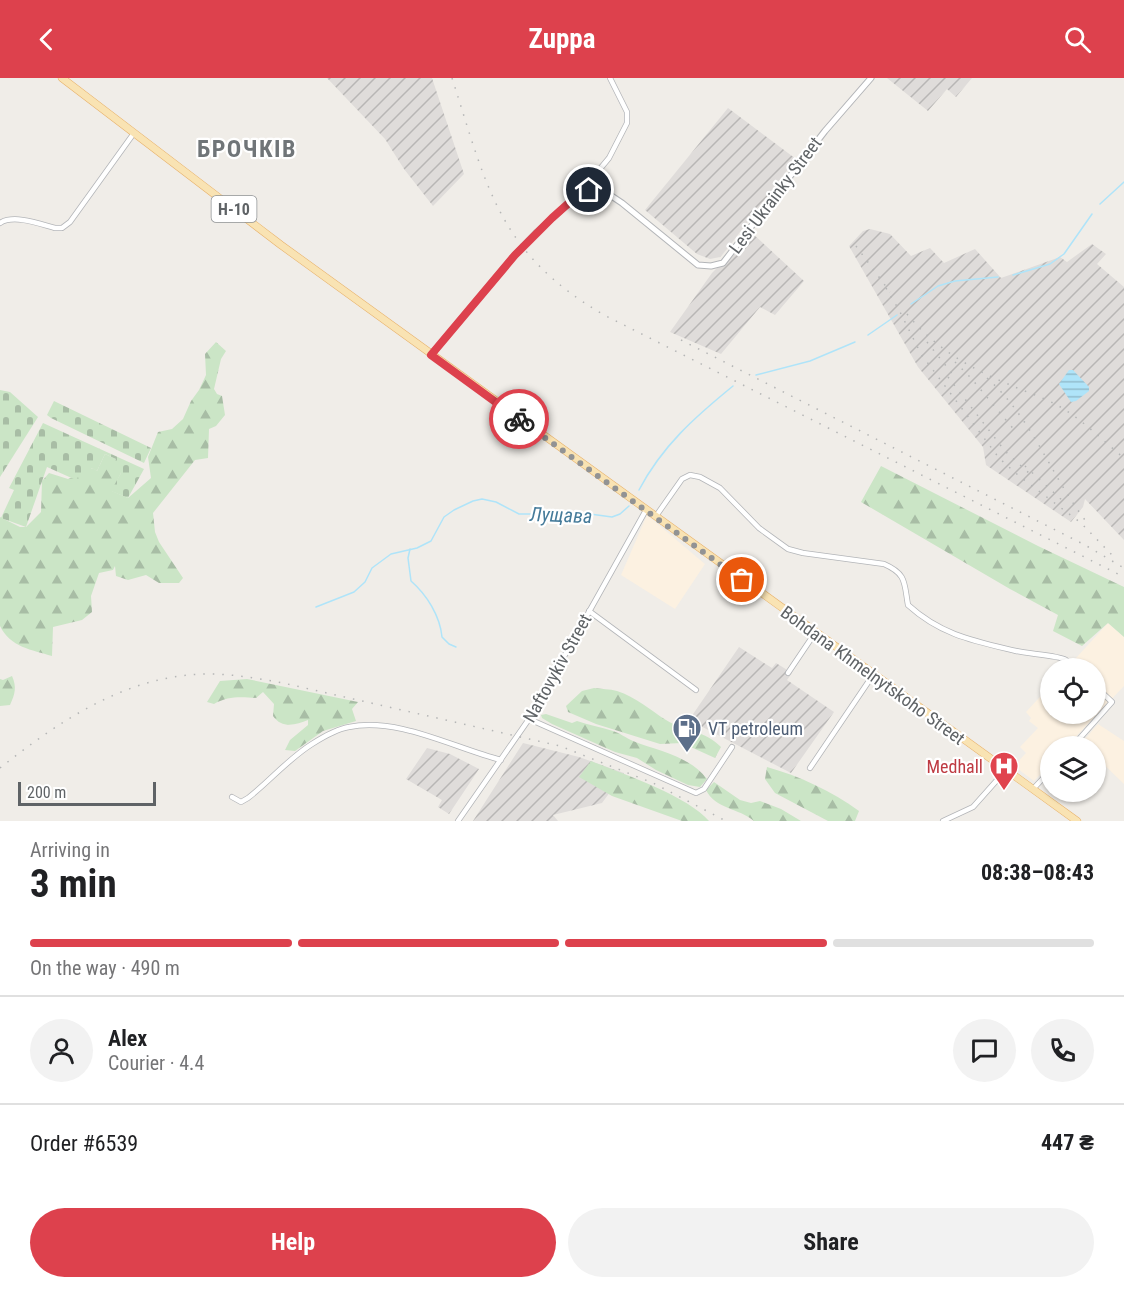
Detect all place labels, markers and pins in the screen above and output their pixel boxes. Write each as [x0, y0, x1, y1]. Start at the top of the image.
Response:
pin [563, 164, 614, 215]
pin [716, 554, 767, 605]
fuel station icon: VT petroleum [671, 712, 703, 754]
place label: VT petroleum [708, 718, 803, 739]
hospital icon: Medhall [988, 750, 1020, 792]
place label: Medhall [926, 756, 983, 777]

